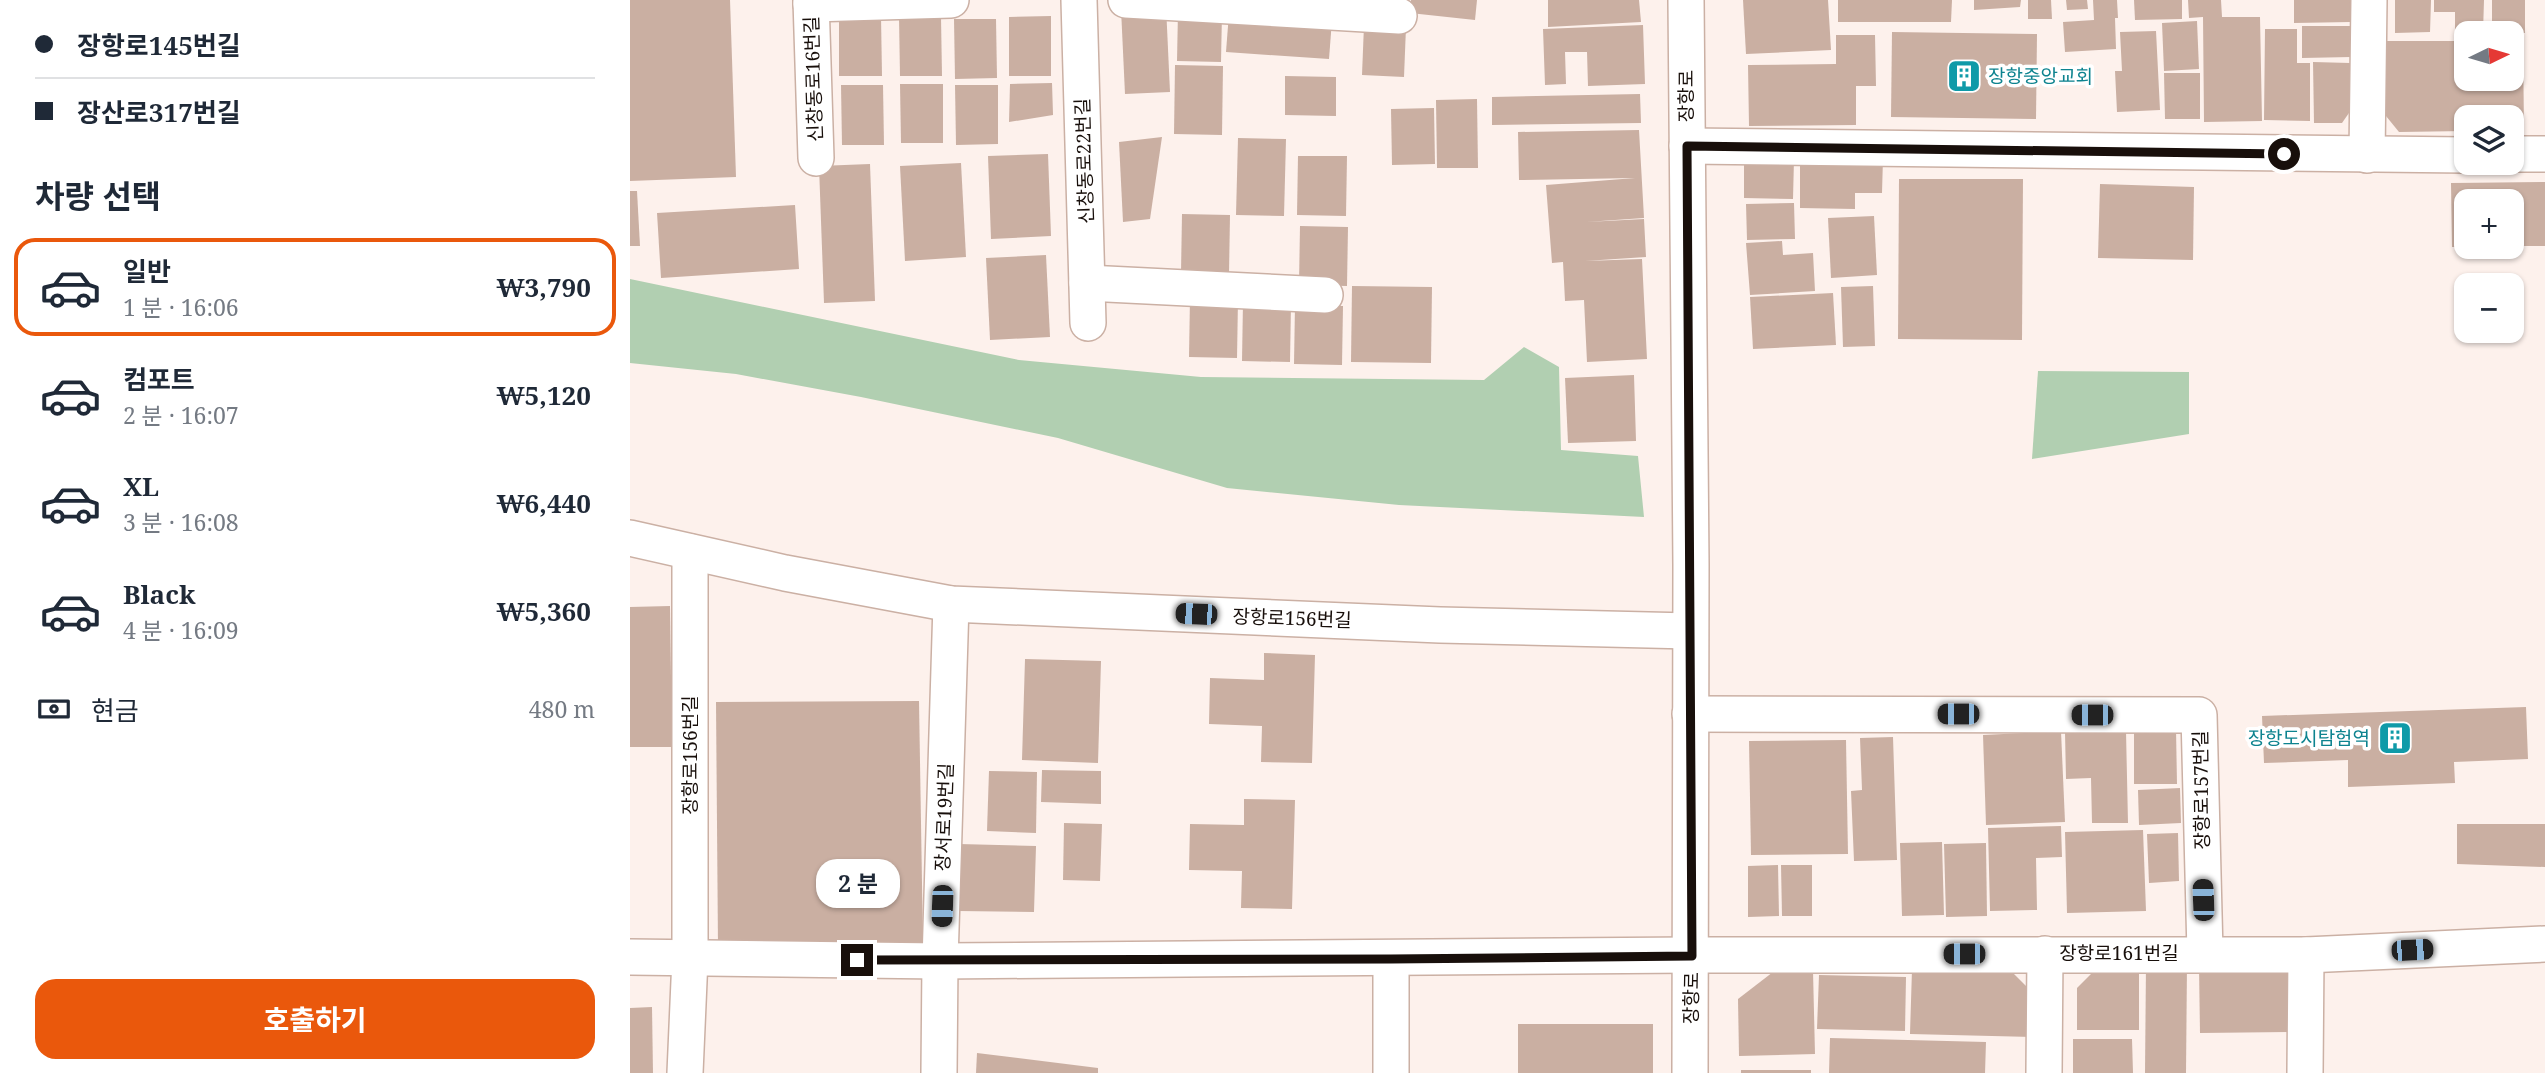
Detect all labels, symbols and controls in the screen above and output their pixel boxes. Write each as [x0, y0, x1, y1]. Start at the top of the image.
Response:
street label: 신창동로16번길 [798, 16, 828, 142]
north arrow [2454, 21, 2524, 91]
map controls [2454, 21, 2524, 343]
text: 장항로145번길 [77, 27, 241, 63]
building icon: 장항중앙교회 [1945, 57, 1983, 95]
place label: 장항중앙교회 [1988, 63, 2093, 89]
street label: 장항로 [1673, 70, 1699, 122]
text: 장산로317번길 [77, 94, 241, 130]
street label: 신창동로22번길 [1069, 98, 1099, 224]
button: layers [2454, 105, 2524, 175]
route start [2268, 138, 2300, 170]
text: 차량 선택 [35, 174, 161, 217]
button: + [2454, 189, 2524, 259]
text: 일반 [123, 253, 171, 289]
icon: car [39, 256, 102, 319]
text: ₩3,790 [497, 269, 591, 305]
button: − [2454, 273, 2524, 343]
text: 1 분 · 16:06 [123, 291, 239, 323]
text: 컴포트 [123, 361, 195, 397]
icon: car [39, 364, 102, 427]
text: ₩5,120 [497, 377, 591, 413]
text: 2 분 · 16:07 [123, 399, 239, 431]
text: XL [123, 468, 159, 504]
icon: car [39, 472, 102, 535]
text: ₩6,440 [497, 485, 591, 521]
text: 3 분 · 16:08 [123, 506, 239, 538]
text: Black [123, 576, 196, 612]
icon: car [39, 580, 102, 643]
text: ₩5,360 [497, 593, 591, 629]
car [1175, 603, 1218, 625]
street label: 장항로156번길 [1232, 603, 1352, 633]
text: 4 분 · 16:09 [123, 614, 239, 646]
icon: cash [35, 690, 73, 728]
text: 현금 [91, 692, 139, 728]
text: 480 m [529, 693, 595, 725]
street label: 장항로156번길 [677, 695, 703, 815]
car [1938, 704, 1980, 725]
car [2072, 705, 2114, 726]
building icon: 장항도시탐험역 [2376, 719, 2414, 757]
place label: 장항도시탐험역 [2248, 725, 2370, 751]
street label: 장항로157번길 [2187, 730, 2215, 850]
street label: 장서로19번길 [929, 762, 959, 872]
callout: 2 분 [815, 858, 899, 908]
text: 2 분 [838, 867, 878, 899]
car [2192, 879, 2215, 921]
car [931, 885, 954, 927]
car [2391, 938, 2434, 962]
street label: 장항로161번길 [2059, 940, 2179, 966]
route end [841, 944, 873, 976]
car [1944, 944, 1986, 965]
street label: 장항로 [1678, 972, 1704, 1024]
button: 호출하기 [35, 979, 595, 1059]

